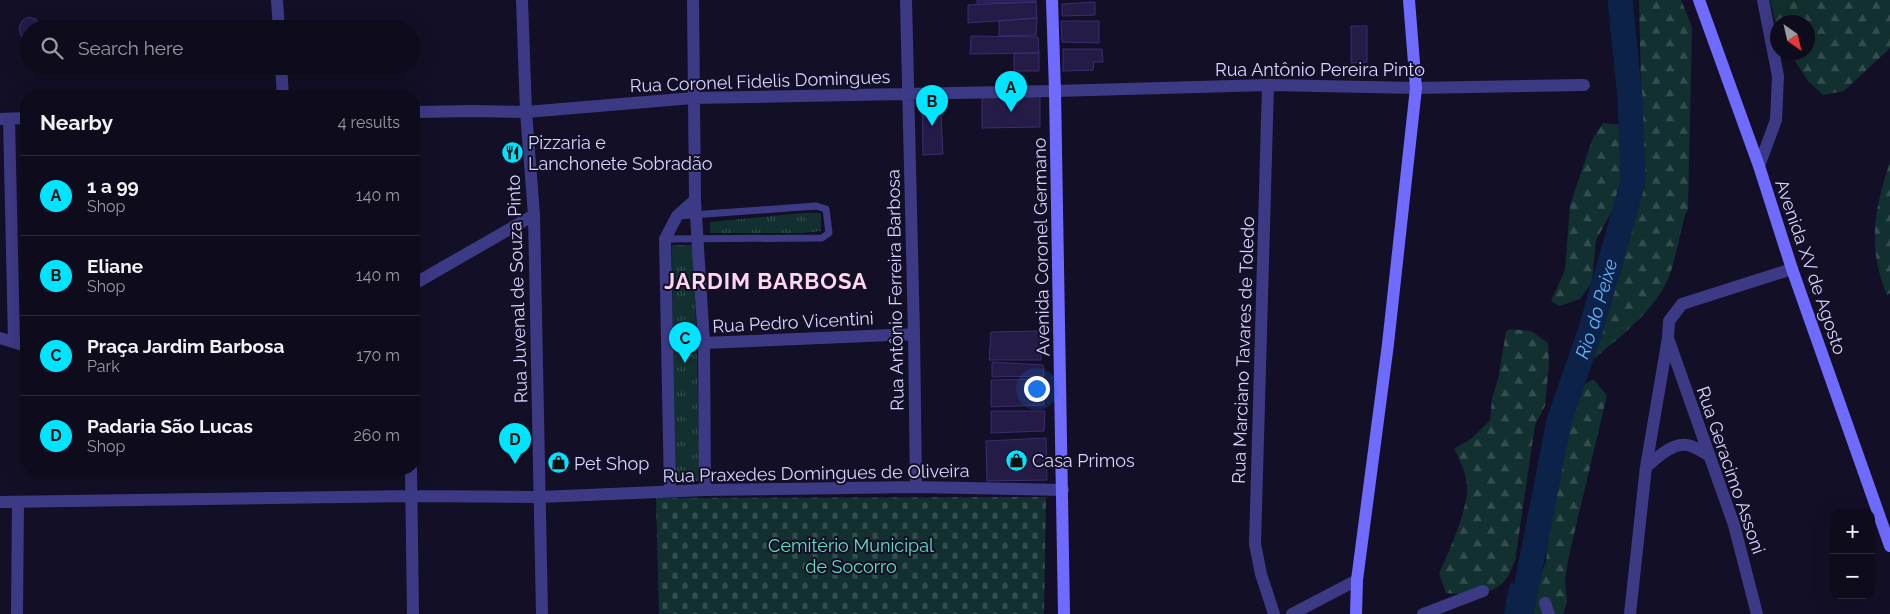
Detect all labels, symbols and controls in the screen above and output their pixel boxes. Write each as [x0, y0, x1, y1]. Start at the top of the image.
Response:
north arrow [1770, 15, 1815, 60]
search box [20, 20, 420, 75]
icon: search [38, 34, 66, 62]
text: Search here [78, 37, 184, 59]
street label: Rua Antônio Pereira Pinto [1215, 59, 1425, 80]
street label: Rua Coronel Fidelis Domingues [629, 66, 891, 96]
pin: A [995, 71, 1027, 112]
pin: B [916, 85, 948, 126]
text: Nearby [40, 110, 113, 135]
text: 4 results [338, 113, 400, 132]
place label: Pizzaria e Lanchonete Sobradão [528, 132, 713, 174]
street label: Avenida Coronel Germano [1029, 137, 1053, 356]
restaurant icon: Pizzaria e Lanchonete Sobradão [500, 140, 524, 164]
street label: Rua Antônio Ferreira Barbosa [882, 169, 908, 411]
street label: Rua Juvenal de Souza Pinto [503, 174, 531, 404]
text: 1 a 99 [87, 175, 139, 197]
street label: Avenida XV de Agosto [1771, 177, 1851, 357]
text: A [51, 186, 61, 205]
text: 140 m [356, 186, 400, 205]
text: Shop [87, 197, 125, 216]
street label: Rua Marciano Tavares de Toledo [1228, 216, 1258, 484]
text: Eliane [87, 255, 143, 277]
water label: Rio do Peixe [1571, 256, 1621, 362]
text: B [51, 266, 61, 285]
text: 140 m [356, 266, 400, 285]
district label: JARDIM BARBOSA [664, 268, 868, 294]
text: Shop [87, 277, 125, 296]
street label: Rua Pedro Vicentini [712, 307, 874, 337]
pin: C [669, 322, 701, 363]
text: Praça Jardim Barbosa [87, 335, 284, 357]
text: C [51, 346, 61, 365]
text: 170 m [356, 346, 400, 365]
text: Park [87, 357, 120, 376]
your location [1024, 376, 1050, 402]
street label: Rua Geracimo Assoni [1692, 383, 1770, 557]
text: Padaria São Lucas [87, 415, 253, 437]
pin: D [499, 423, 531, 464]
text: D [50, 426, 62, 445]
text: 260 m [353, 426, 400, 445]
text: Shop [87, 437, 125, 456]
shop icon: Casa Primos [1004, 448, 1028, 472]
place label: Casa Primos [1032, 450, 1135, 471]
shop icon: Pet Shop [546, 451, 570, 475]
place label: Pet Shop [574, 453, 649, 474]
street label: Rua Praxedes Domingues de Oliveira [662, 460, 970, 486]
map controls [1830, 509, 1875, 599]
button: + [1830, 509, 1875, 554]
park label: Cemitério Municipal de Socorro [768, 535, 934, 577]
button: − [1830, 554, 1875, 599]

